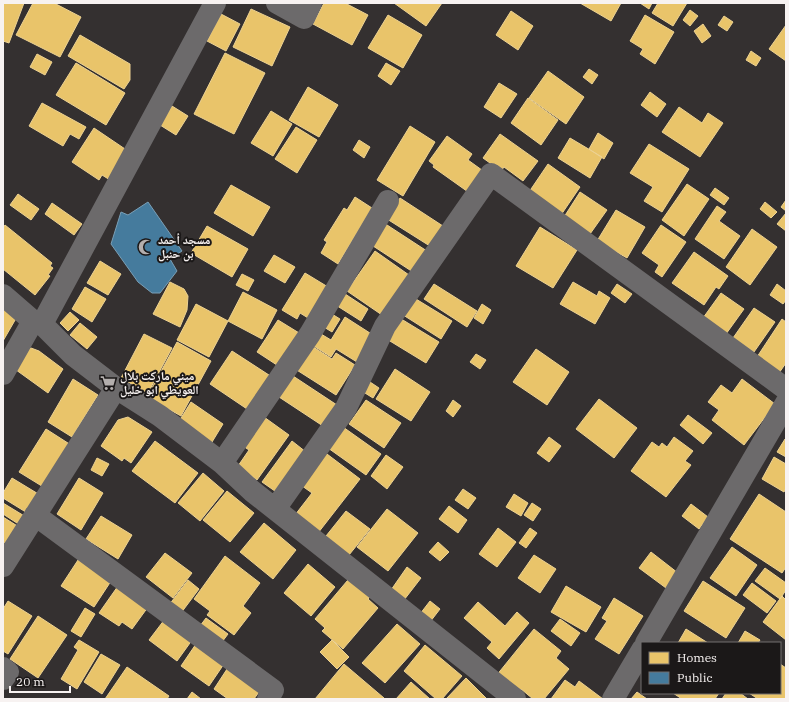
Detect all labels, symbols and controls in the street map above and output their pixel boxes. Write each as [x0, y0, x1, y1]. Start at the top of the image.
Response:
place label: مسجد أحمد بن حنبل [158, 232, 211, 262]
mosque icon: مسجد أحمد بن حنبل [137, 238, 155, 256]
place label: ميني ماركت بلال العويطي ابو خليل [120, 368, 199, 400]
supermarket icon: ميني ماركت بلال العويطي ابو خليل [99, 374, 117, 392]
legend [641, 642, 781, 694]
text: Homes [677, 650, 717, 665]
scale bar [10, 668, 70, 694]
text: Public [677, 670, 713, 685]
text: 20 m [16, 674, 45, 689]

